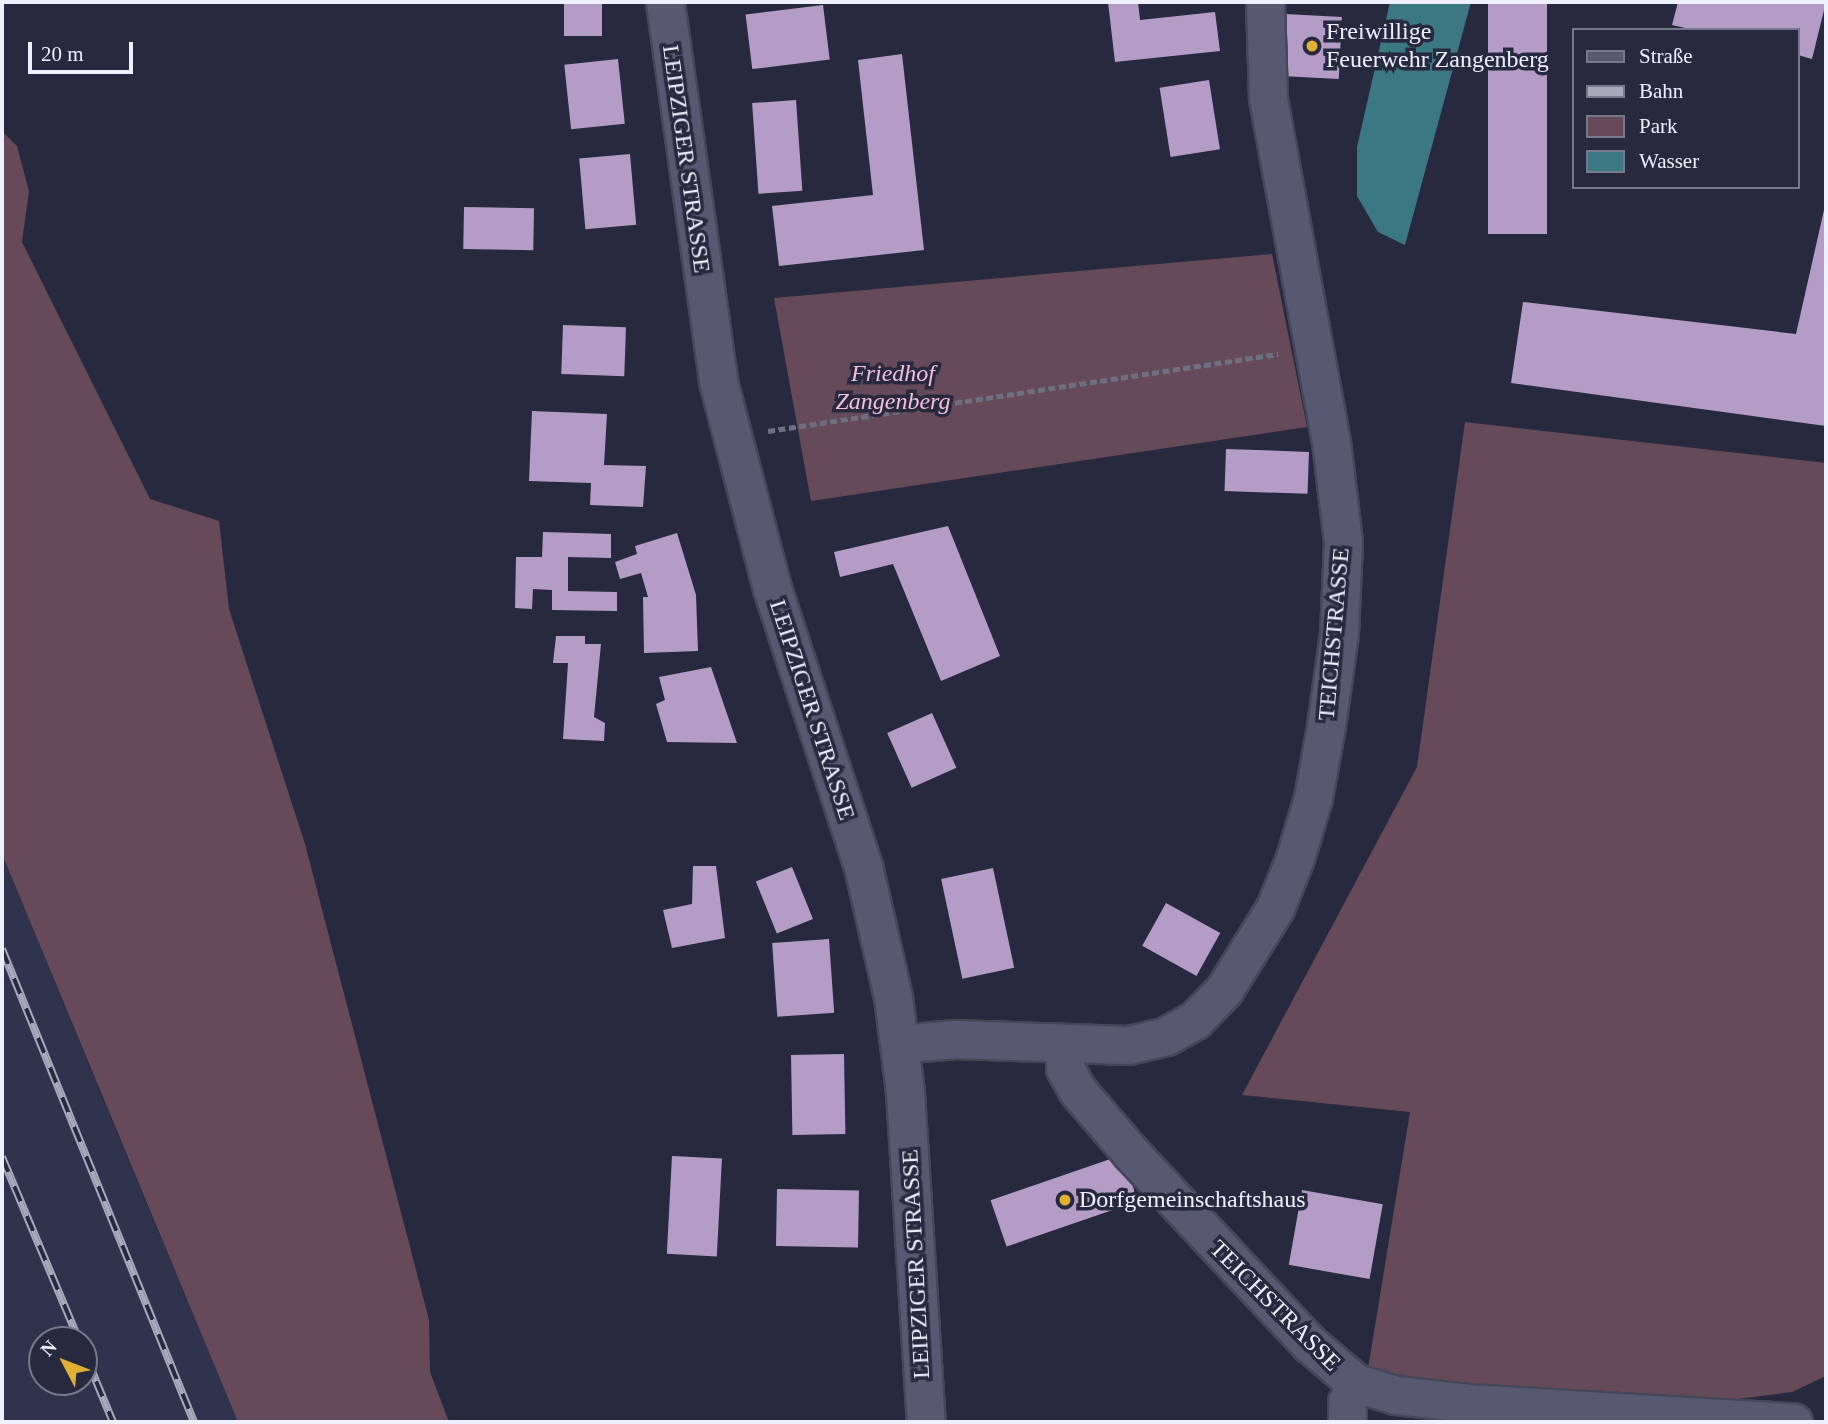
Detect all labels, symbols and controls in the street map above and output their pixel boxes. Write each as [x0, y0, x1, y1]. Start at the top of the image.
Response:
place label: Freiwillige Feuerwehr Zangenberg [1326, 18, 1549, 74]
scale bar [32, 28, 136, 72]
legend [1573, 28, 1800, 189]
marker: Freiwillige Feuerwehr Zangenberg [1304, 38, 1320, 54]
text: 20 m [41, 42, 84, 66]
street label: LEIPZIGER STRASSE [656, 43, 716, 275]
text: Straße [1639, 44, 1693, 68]
text: Bahn [1639, 79, 1683, 103]
text: Park [1639, 114, 1678, 138]
text: Wasser [1639, 149, 1699, 173]
park label: Friedhof Zangenberg [835, 360, 951, 416]
street label: TEICHSTRASSE [1312, 546, 1356, 722]
street label: LEIPZIGER STRASSE [763, 596, 861, 824]
street label: LEIPZIGER STRASSE [896, 1148, 936, 1380]
place label: Dorfgemeinschaftshaus [1079, 1186, 1306, 1214]
marker: Dorfgemeinschaftshaus [1057, 1192, 1073, 1208]
street label: TEICHSTRASSE [1204, 1235, 1346, 1377]
north arrow [28, 1326, 98, 1396]
text: N [36, 1336, 61, 1360]

